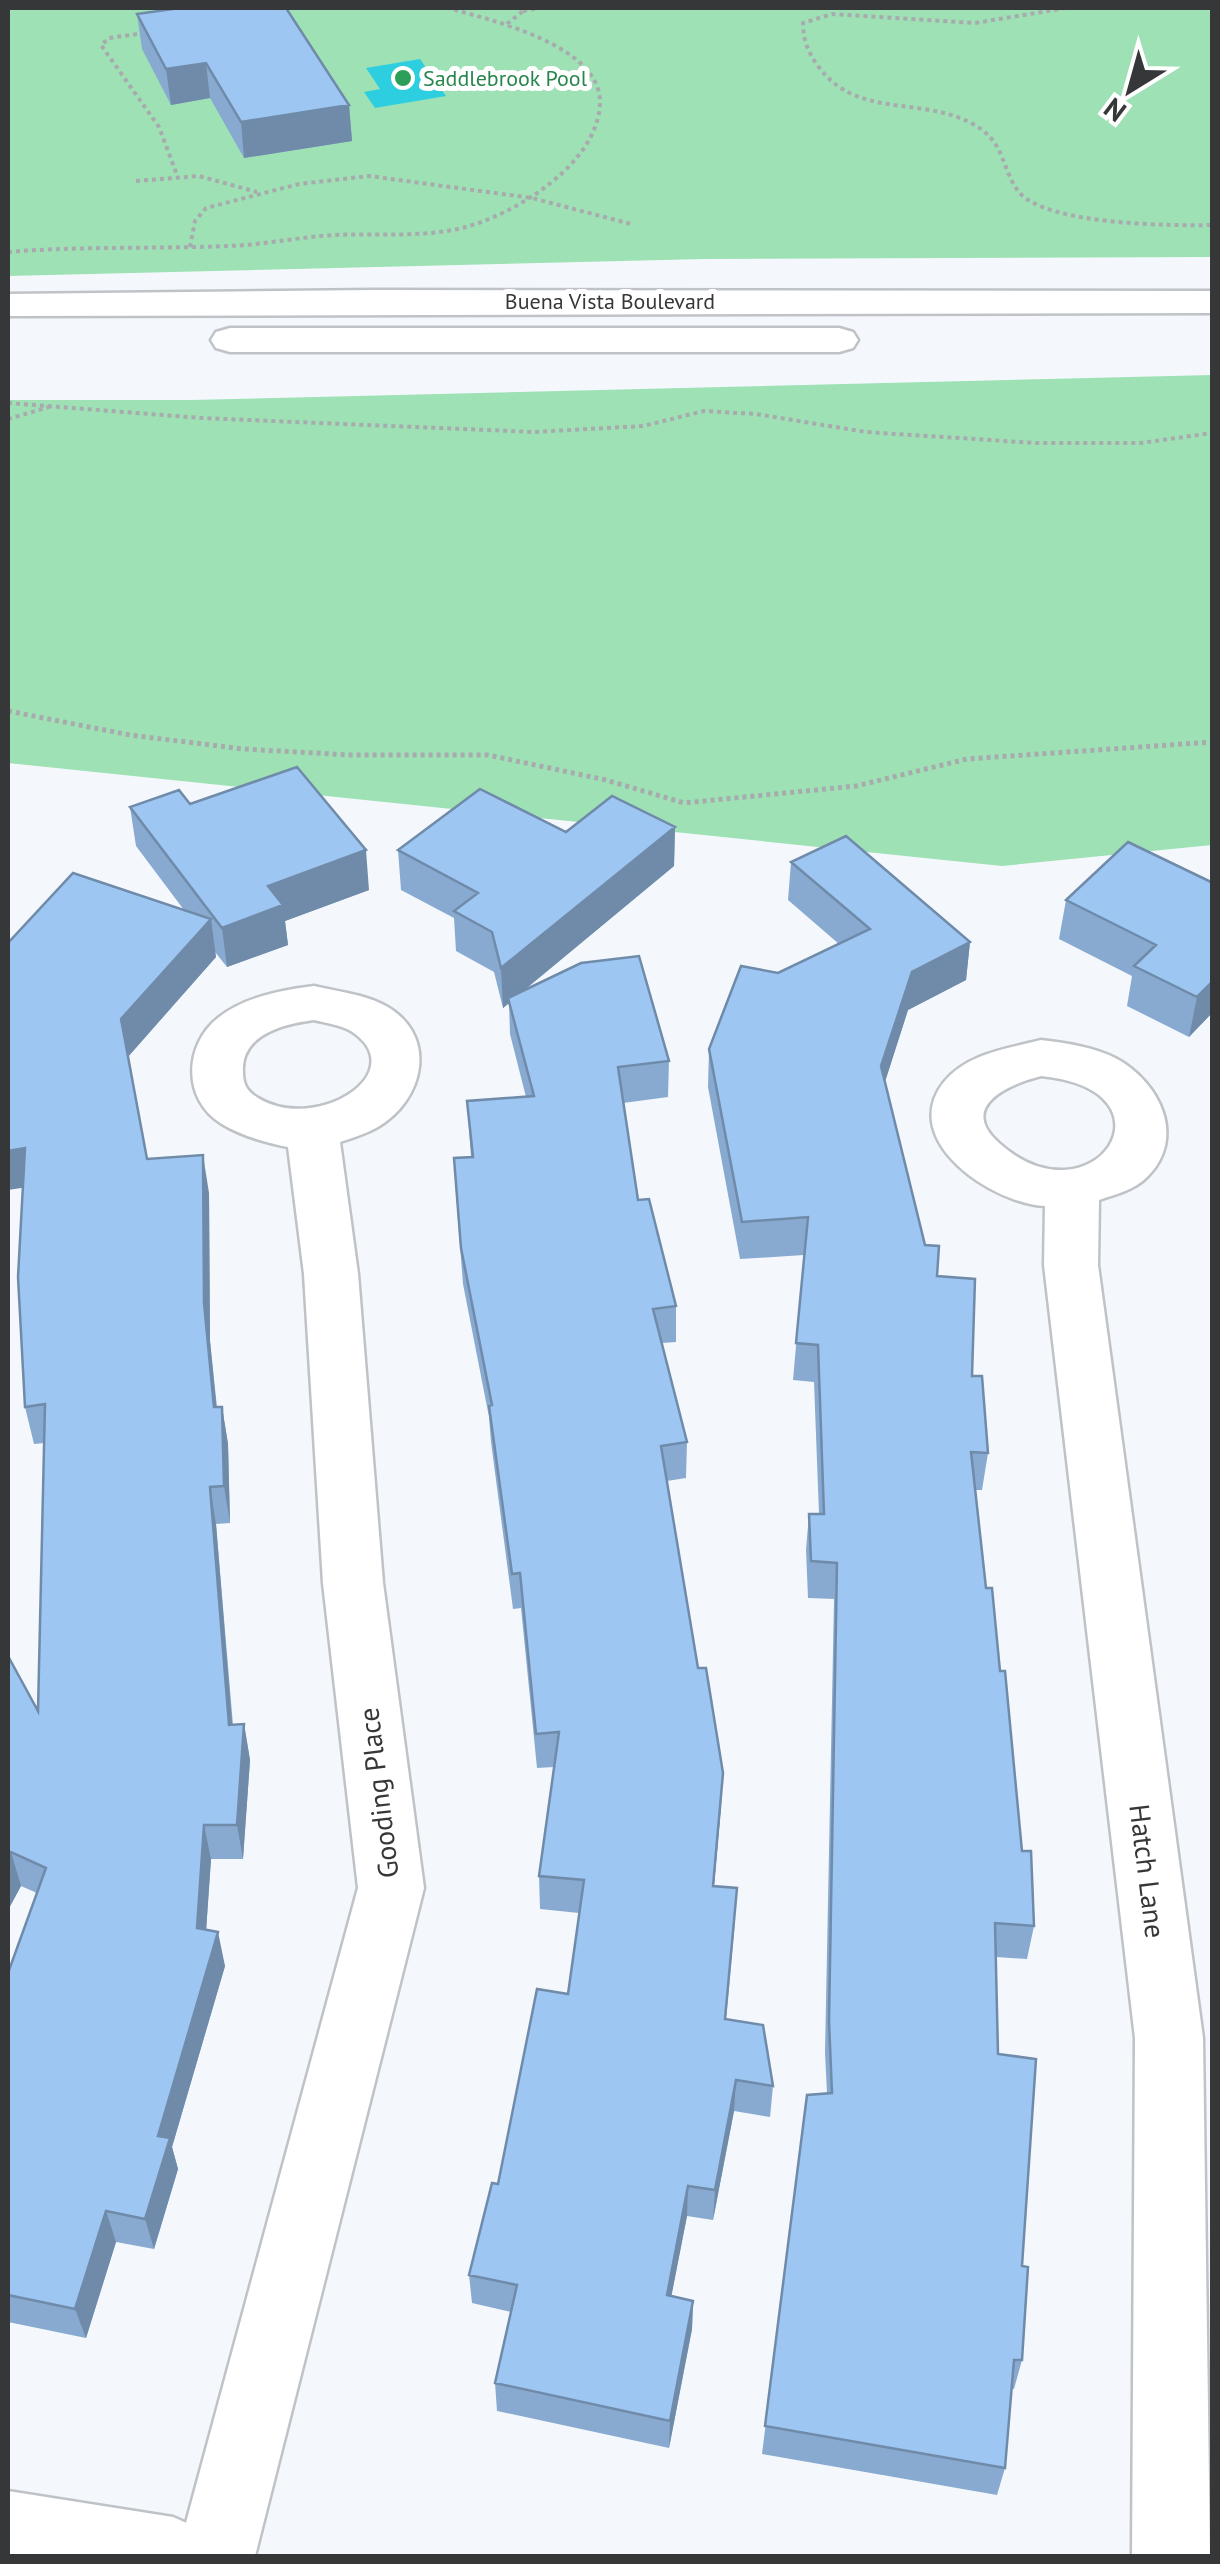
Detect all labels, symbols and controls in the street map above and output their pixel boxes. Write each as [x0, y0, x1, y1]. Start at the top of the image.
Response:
north arrow [1080, 40, 1180, 140]
place label: Saddlebrook Pool [423, 64, 588, 92]
marker: Saddlebrook Pool [392, 67, 414, 89]
text: N [1096, 90, 1133, 131]
street label: Buena Vista Boulevard [505, 287, 715, 315]
street label: Gooding Place [349, 1706, 407, 1880]
street label: Hatch Lane [1121, 1802, 1175, 1940]

